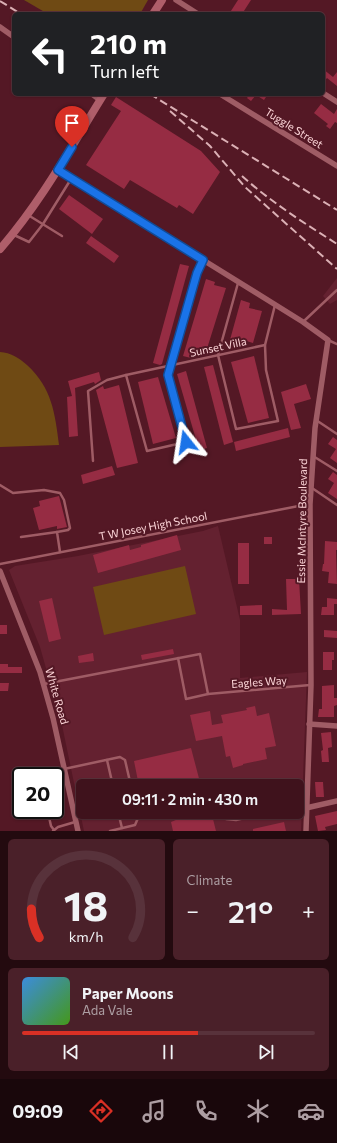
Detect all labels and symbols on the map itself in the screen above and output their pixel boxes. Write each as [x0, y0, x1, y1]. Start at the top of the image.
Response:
street label: Tuggle Street [263, 105, 326, 151]
pin [55, 106, 89, 147]
street label: Sunset Villa [188, 334, 248, 359]
position arrow [165, 421, 207, 463]
street label: Essie McIntyre Boulevard [294, 458, 309, 584]
street label: T W Josey High School [98, 509, 208, 543]
street label: White Road [43, 666, 72, 726]
street label: Eagles Way [231, 673, 288, 690]
speed limit sign: 20 [12, 767, 64, 819]

